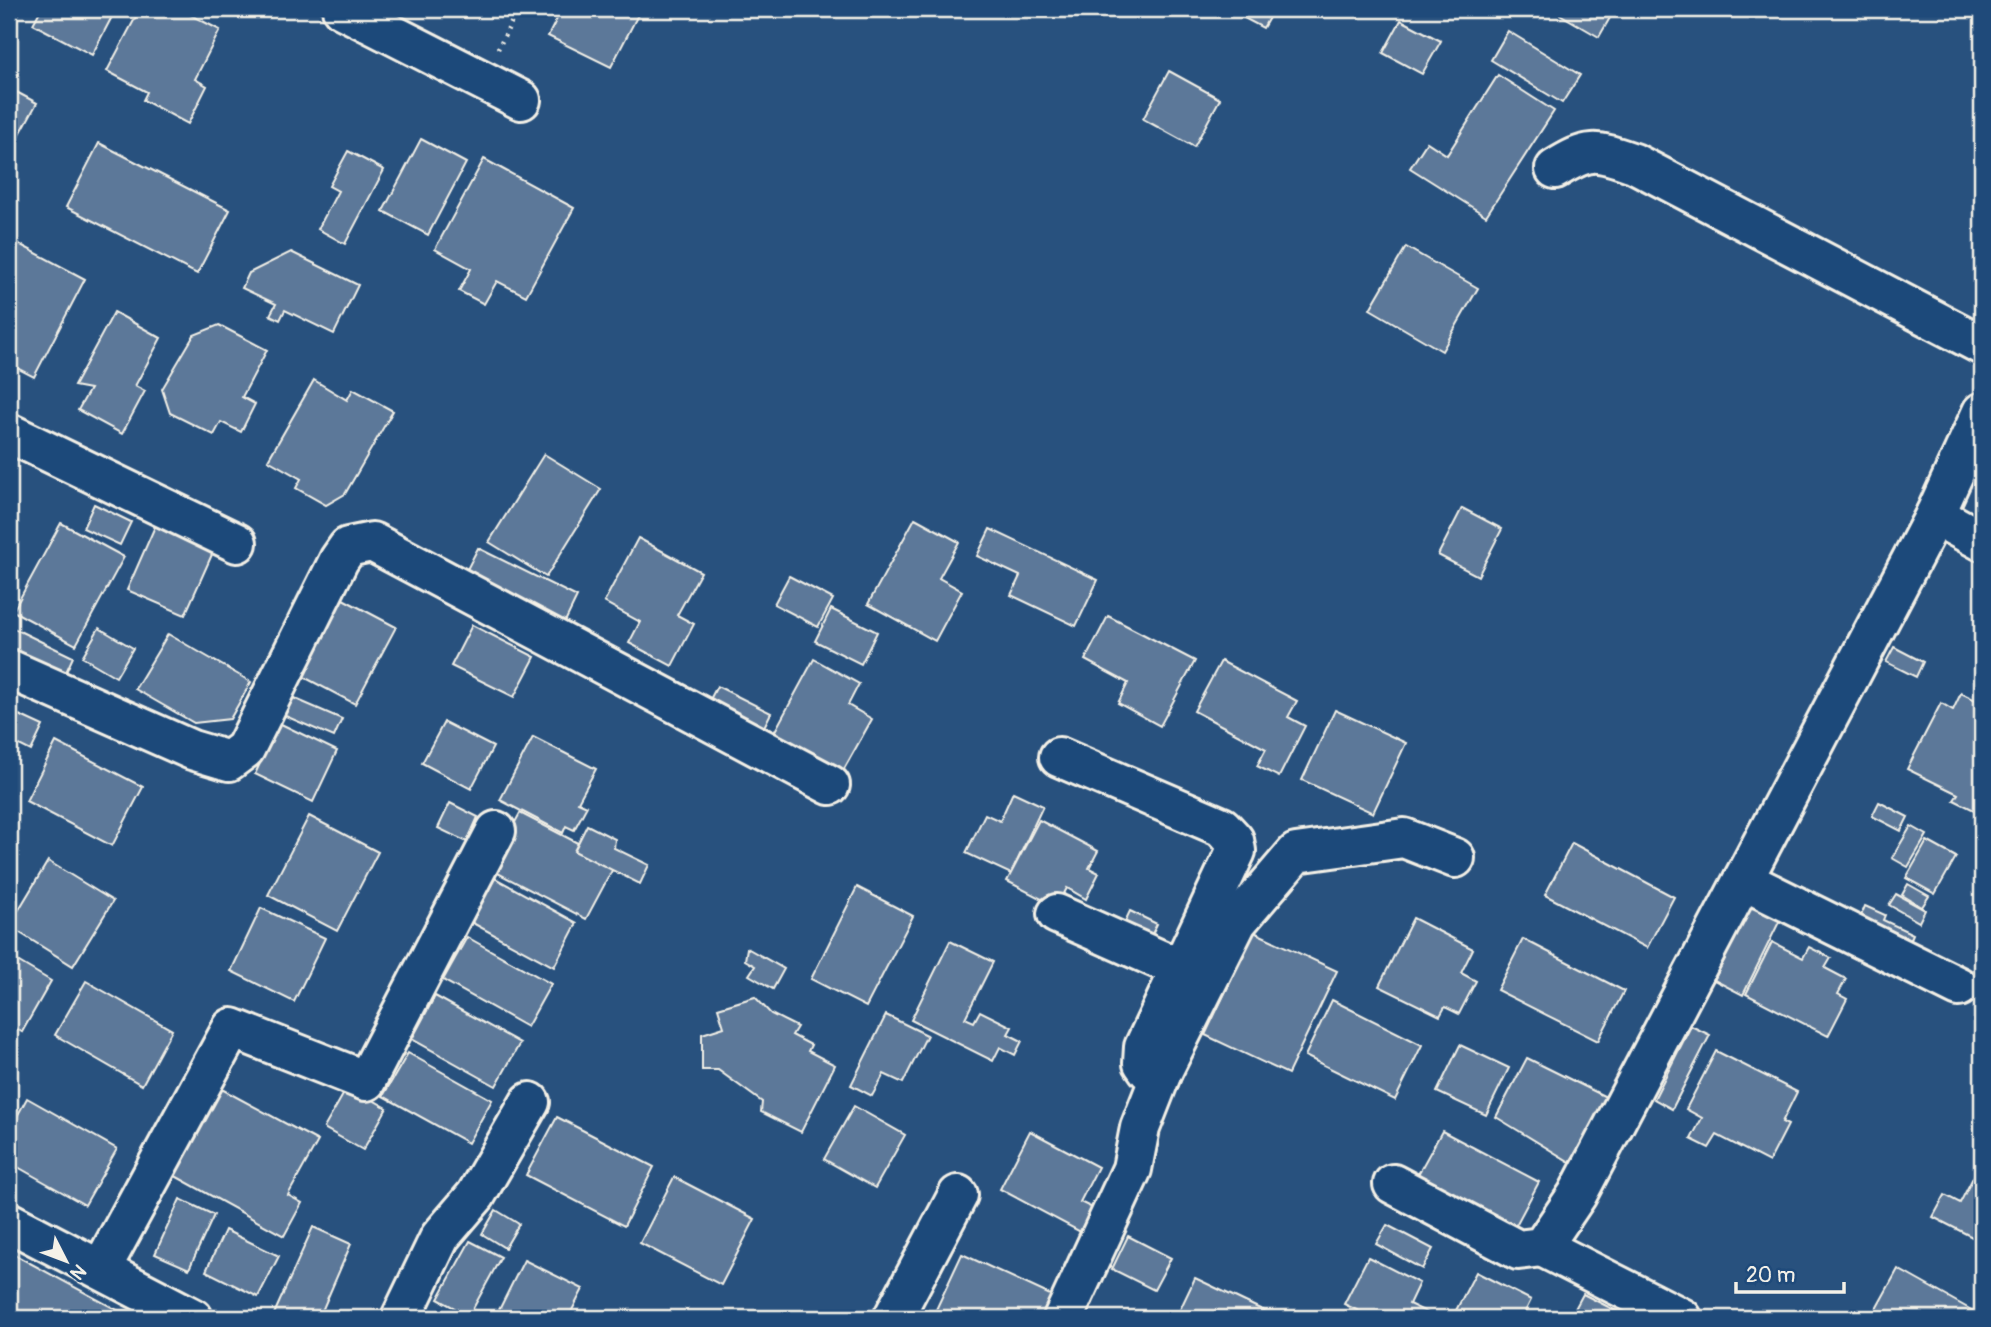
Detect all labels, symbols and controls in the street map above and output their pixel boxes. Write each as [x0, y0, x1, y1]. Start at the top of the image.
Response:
north arrow [32, 1226, 102, 1296]
scale bar [1736, 1250, 1844, 1294]
text: N [65, 1259, 91, 1285]
text: 20 m [1746, 1262, 1795, 1289]

